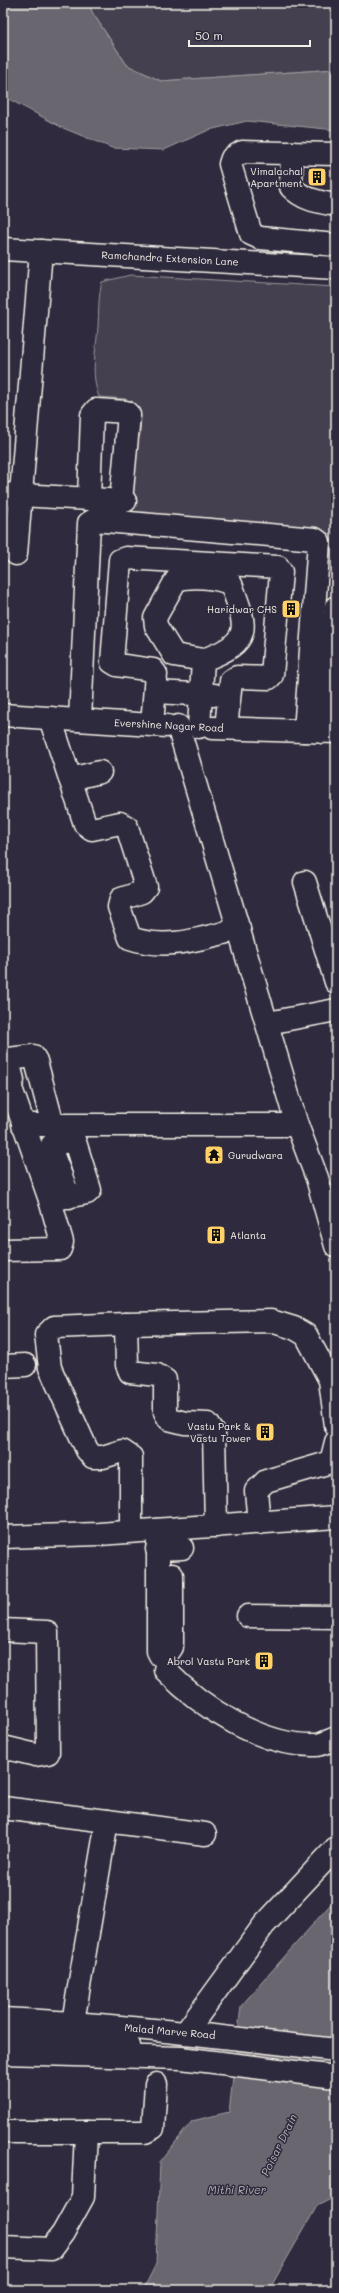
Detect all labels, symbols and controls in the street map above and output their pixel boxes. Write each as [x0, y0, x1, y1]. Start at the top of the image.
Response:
scale bar [189, 22, 310, 48]
text: 50 m [195, 27, 223, 43]
place label: Vimalachal Apartment [250, 164, 303, 190]
building icon: Vimalachal Apartment [306, 166, 328, 188]
street label: Ramchandra Extension Lane [101, 247, 239, 269]
building icon: Haridwar CHS [280, 598, 302, 620]
place label: Haridwar CHS [207, 602, 277, 616]
street label: Evershine Nagar Road [114, 715, 224, 735]
temple icon: Gurudwara [203, 1144, 225, 1166]
place label: Gurudwara [228, 1148, 283, 1162]
building icon: Atlanta [205, 1224, 227, 1246]
place label: Atlanta [230, 1228, 266, 1242]
place label: Vastu Park & Vastu Tower [187, 1419, 251, 1445]
building icon: Vastu Park & Vastu Tower [254, 1421, 276, 1443]
building icon: Abrol Vastu Park [253, 1650, 275, 1672]
place label: Abrol Vastu Park [167, 1654, 250, 1668]
street label: Malad Marve Road [124, 2020, 216, 2042]
water label: Poisar Drain [257, 2111, 300, 2178]
water label: Mithi River [208, 2182, 267, 2197]

